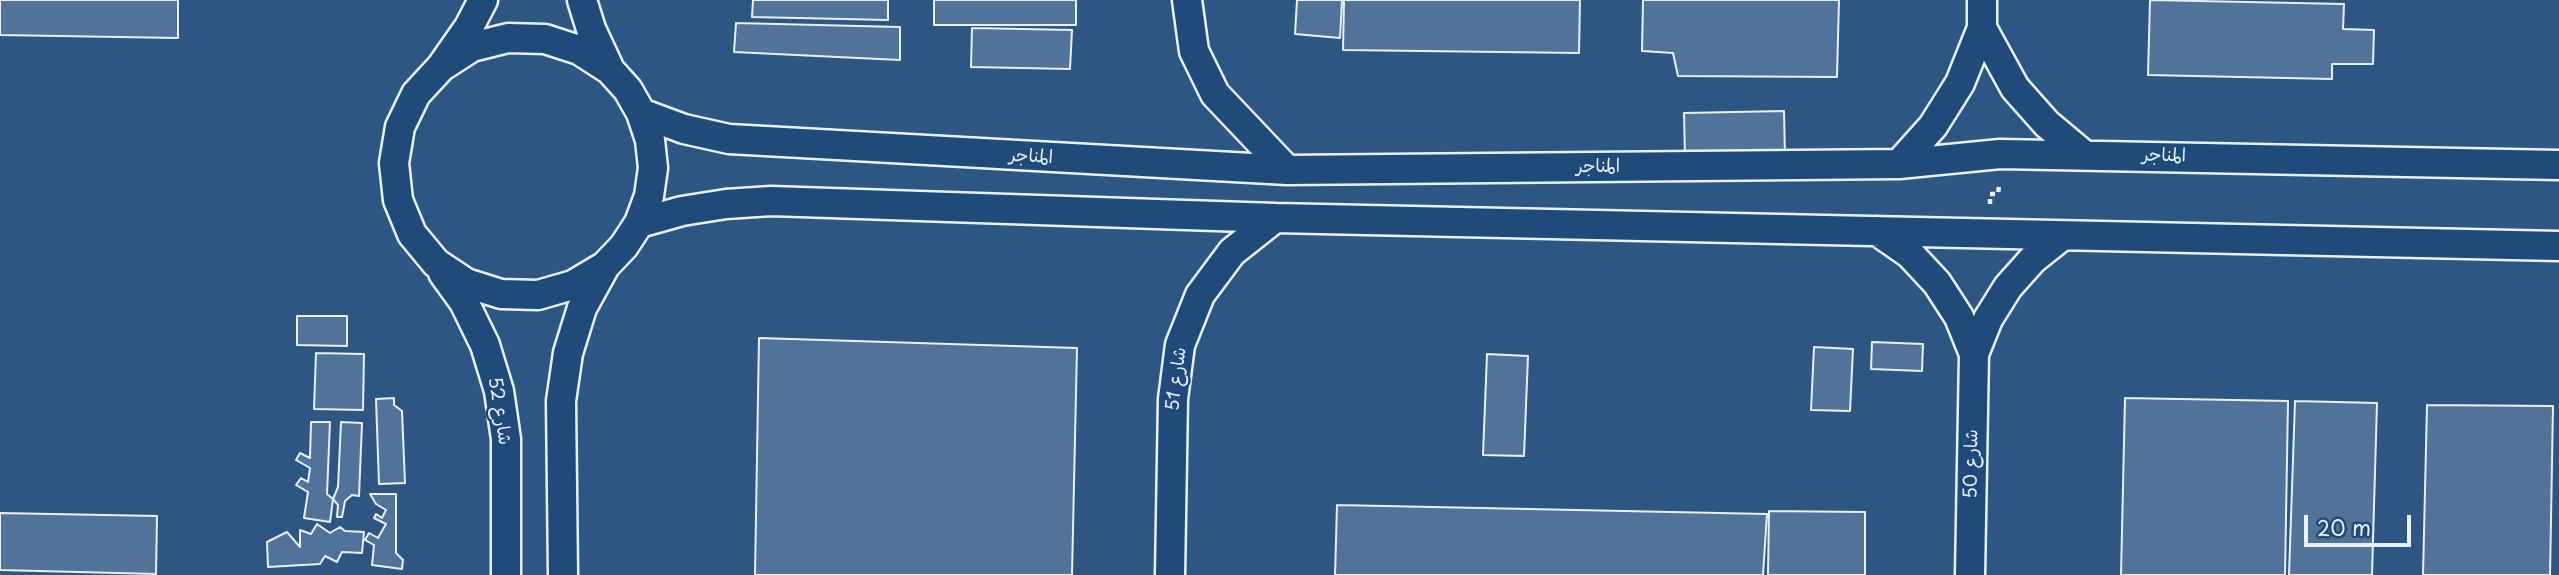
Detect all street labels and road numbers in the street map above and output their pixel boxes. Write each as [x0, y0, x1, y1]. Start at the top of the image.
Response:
street label: المناجر [1008, 145, 1054, 169]
street label: المناجر [2142, 145, 2186, 167]
street label: المناجر [1576, 156, 1620, 178]
street label: شارع 51 [1162, 346, 1192, 412]
street label: شارع 52 [483, 375, 515, 447]
street label: شارع 50 [1961, 429, 1983, 499]

